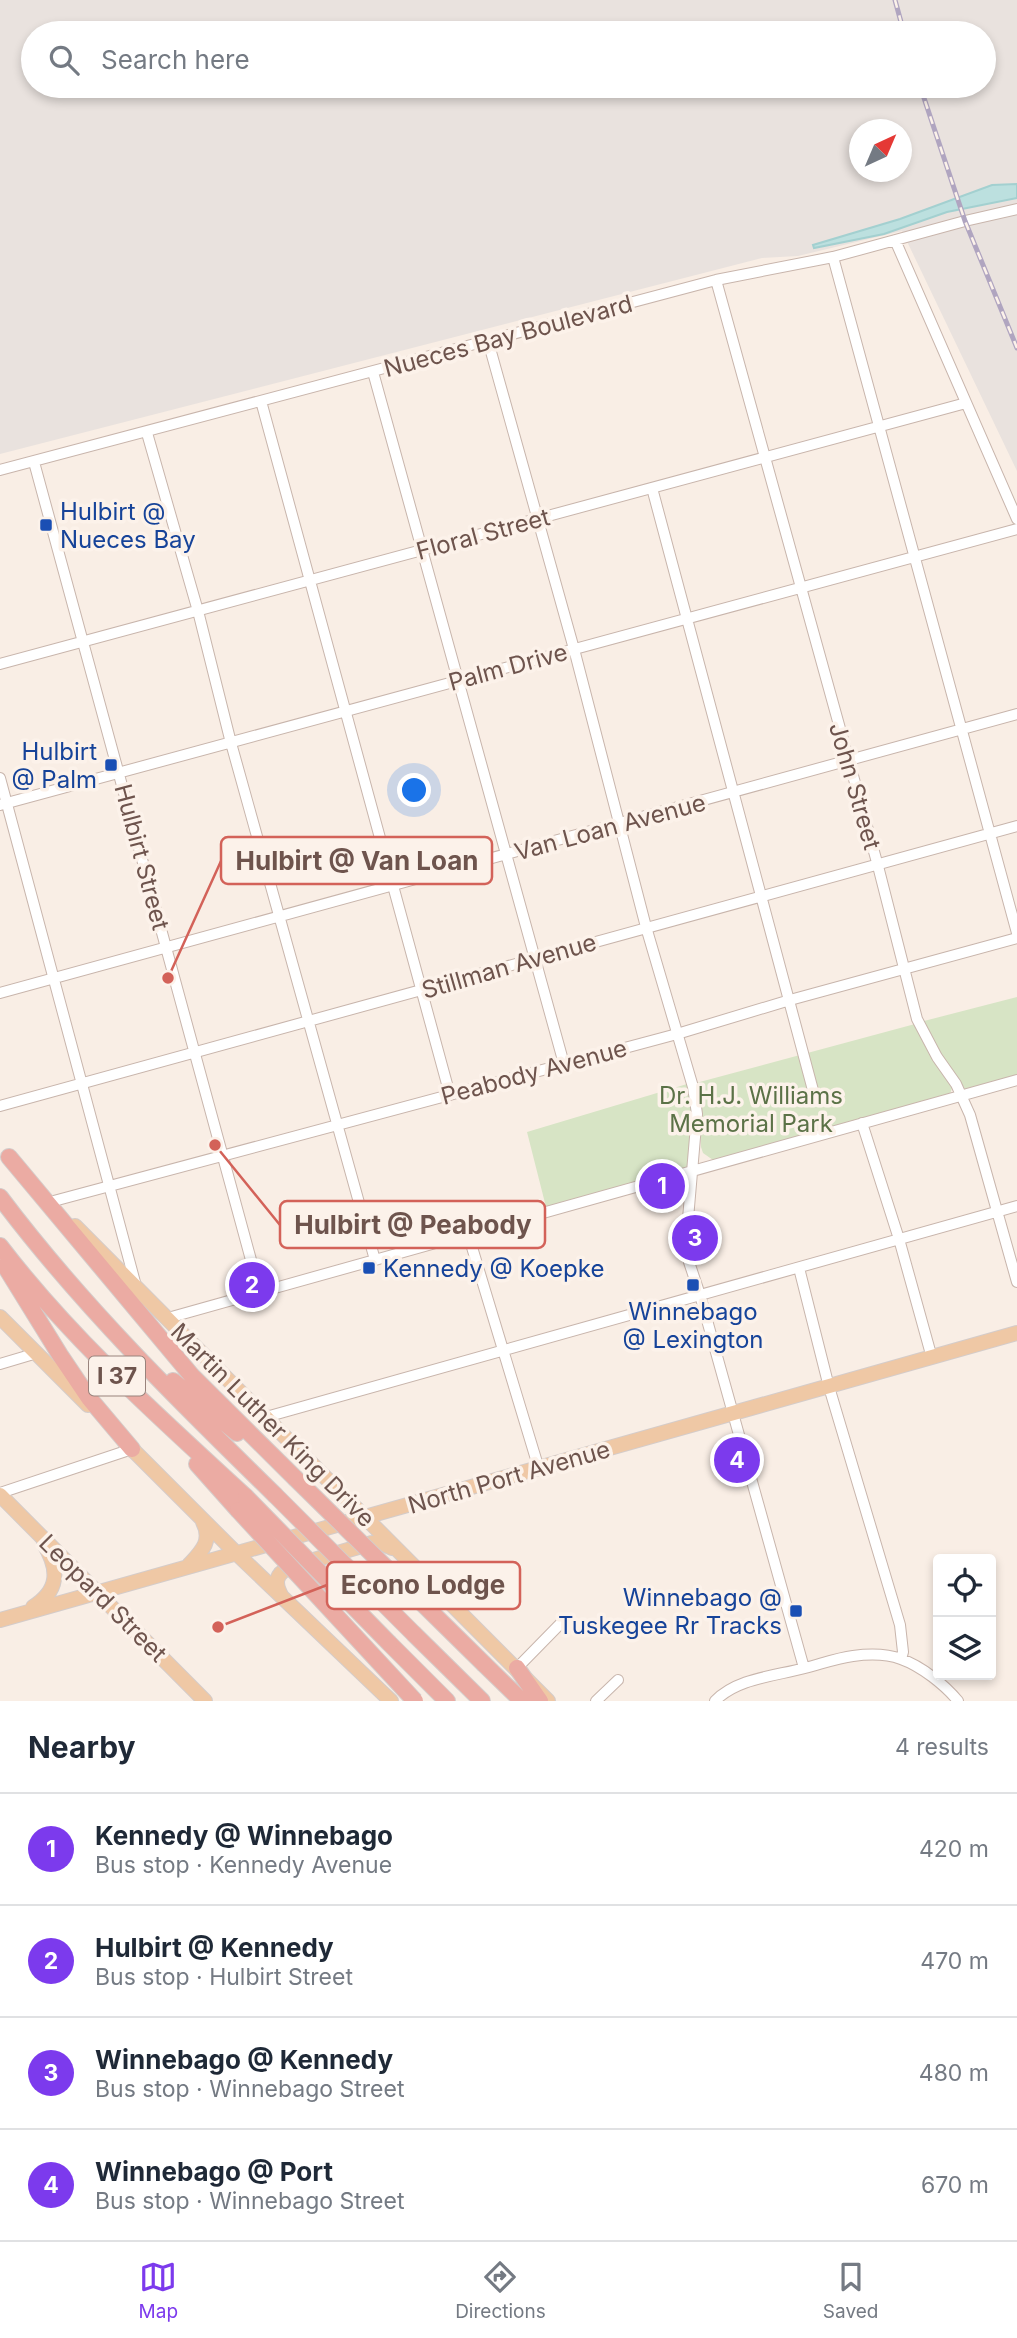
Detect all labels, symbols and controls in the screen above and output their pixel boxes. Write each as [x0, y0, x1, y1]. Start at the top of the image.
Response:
search box [21, 21, 996, 98]
icon: search [45, 41, 83, 79]
text: Search here [101, 44, 250, 75]
north arrow [849, 119, 912, 182]
street label: Nueces Bay Boulevard [380, 289, 636, 383]
place label: Hulbirt @ Nueces Bay [60, 497, 196, 554]
street label: Floral Street [413, 502, 553, 566]
marker: Hulbirt @ Nueces Bay [38, 517, 54, 533]
street label: Palm Drive [445, 637, 571, 697]
street label: John Street [823, 719, 887, 853]
place label: Hulbirt @ Palm [11, 737, 97, 794]
marker: Hulbirt @ Palm [103, 757, 119, 773]
your location [397, 773, 431, 807]
street label: Hulbirt Street [109, 781, 175, 933]
street label: Van Loan Avenue [511, 788, 709, 866]
callout: Hulbirt @ Van Loan [221, 837, 492, 884]
text: Hulbirt @ Van Loan [236, 845, 478, 876]
street label: Stillman Avenue [418, 927, 600, 1005]
street label: Peabody Avenue [438, 1033, 630, 1111]
park label: Dr. H.J. Williams Memorial Park [659, 1081, 843, 1138]
pin: 1 [639, 1160, 685, 1212]
callout: Hulbirt @ Peabody [280, 1201, 545, 1248]
text: Hulbirt @ Peabody [294, 1209, 532, 1240]
pin: 3 [672, 1212, 718, 1264]
place label: Kennedy @ Koepke [383, 1254, 604, 1283]
pin: 2 [229, 1259, 275, 1311]
marker: Kennedy @ Koepke [361, 1260, 377, 1276]
marker: Winnebago @ Lexington [685, 1277, 701, 1293]
place label: Winnebago @ Lexington [623, 1297, 763, 1354]
street label: Martin Luther King Drive [165, 1317, 381, 1533]
road number: I 37 [89, 1357, 145, 1396]
street label: North Port Avenue [405, 1434, 613, 1520]
pin: 4 [714, 1434, 760, 1486]
street label: Leopard Street [33, 1528, 173, 1668]
map controls [933, 1554, 996, 1680]
button: locate [933, 1554, 996, 1617]
callout: Econo Lodge [327, 1562, 520, 1609]
text: Econo Lodge [341, 1569, 505, 1600]
place label: Winnebago @ Tuskegee Rr Tracks [558, 1583, 782, 1640]
marker: Winnebago @ Tuskegee Rr Tracks [788, 1603, 804, 1619]
button: layers [933, 1617, 996, 1680]
text: Nearby [28, 1729, 136, 1765]
text: 4 results [895, 1733, 989, 1761]
text: Kennedy @ Winnebago [95, 1820, 393, 1851]
text: 1 [46, 1835, 56, 1863]
text: 420 m [919, 1835, 989, 1863]
text: Bus stop · Kennedy Avenue [95, 1851, 392, 1879]
text: Hulbirt @ Kennedy [95, 1932, 334, 1963]
text: 2 [44, 1947, 58, 1975]
text: 470 m [920, 1947, 989, 1975]
text: Bus stop · Hulbirt Street [95, 1963, 353, 1991]
text: Winnebago @ Kennedy [95, 2044, 393, 2075]
text: 3 [44, 2059, 58, 2087]
text: 480 m [919, 2059, 989, 2087]
text: Bus stop · Winnebago Street [95, 2075, 404, 2103]
text: Winnebago @ Port [95, 2156, 333, 2187]
text: 4 [43, 2171, 59, 2199]
text: 670 m [921, 2171, 989, 2199]
text: Bus stop · Winnebago Street [95, 2187, 404, 2215]
tab: Map [139, 2258, 178, 2323]
tab: Directions [455, 2258, 546, 2323]
tab: Saved [823, 2258, 878, 2323]

